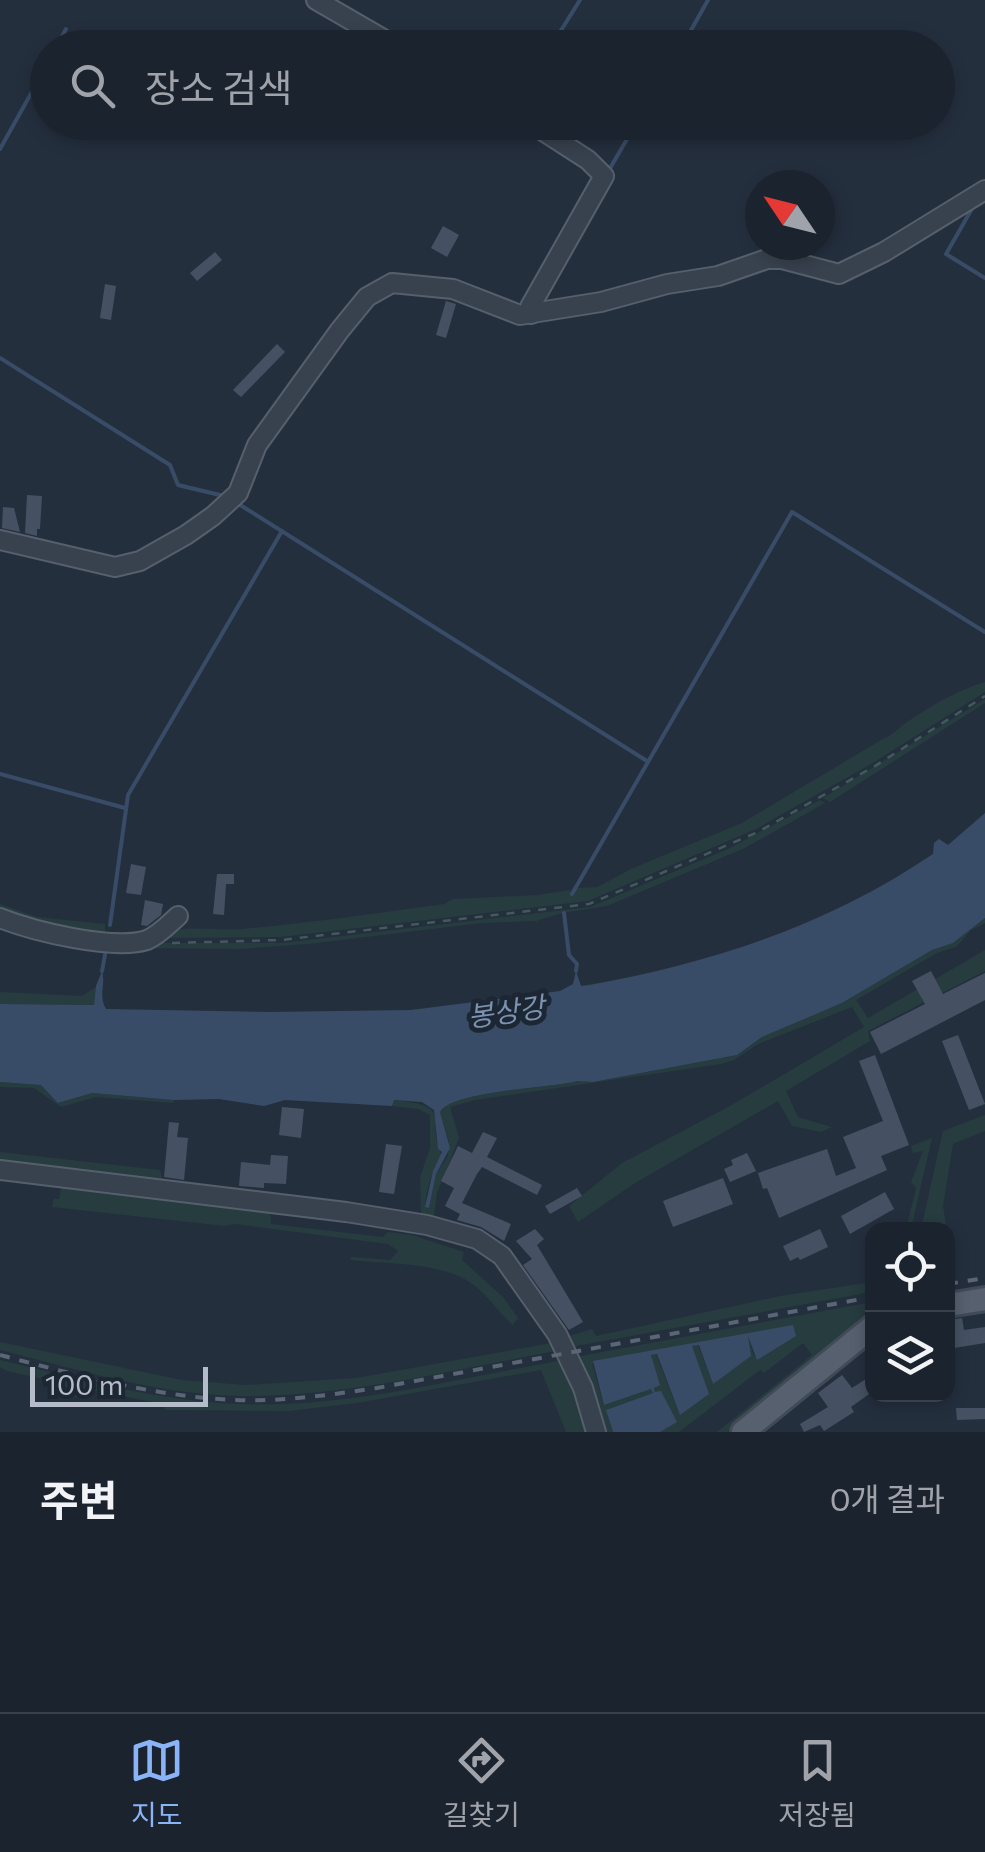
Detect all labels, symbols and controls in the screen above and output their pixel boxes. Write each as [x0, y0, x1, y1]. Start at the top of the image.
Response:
search box [30, 30, 955, 140]
icon: search [65, 58, 120, 113]
text: 장소 검색 [145, 63, 292, 110]
north arrow [745, 170, 835, 260]
water label: 봉상강 [465, 988, 550, 1033]
map controls [865, 1222, 955, 1402]
button: locate [865, 1222, 955, 1312]
button: layers [865, 1312, 955, 1402]
scale bar [30, 1362, 208, 1406]
text: 100 m [45, 1367, 123, 1401]
text: 주변 [40, 1473, 117, 1525]
text: 0개 결과 [830, 1478, 945, 1518]
tab: 지도 [129, 1733, 184, 1833]
tab: 길찾기 [443, 1733, 520, 1833]
tab: 저장됨 [778, 1733, 856, 1833]

